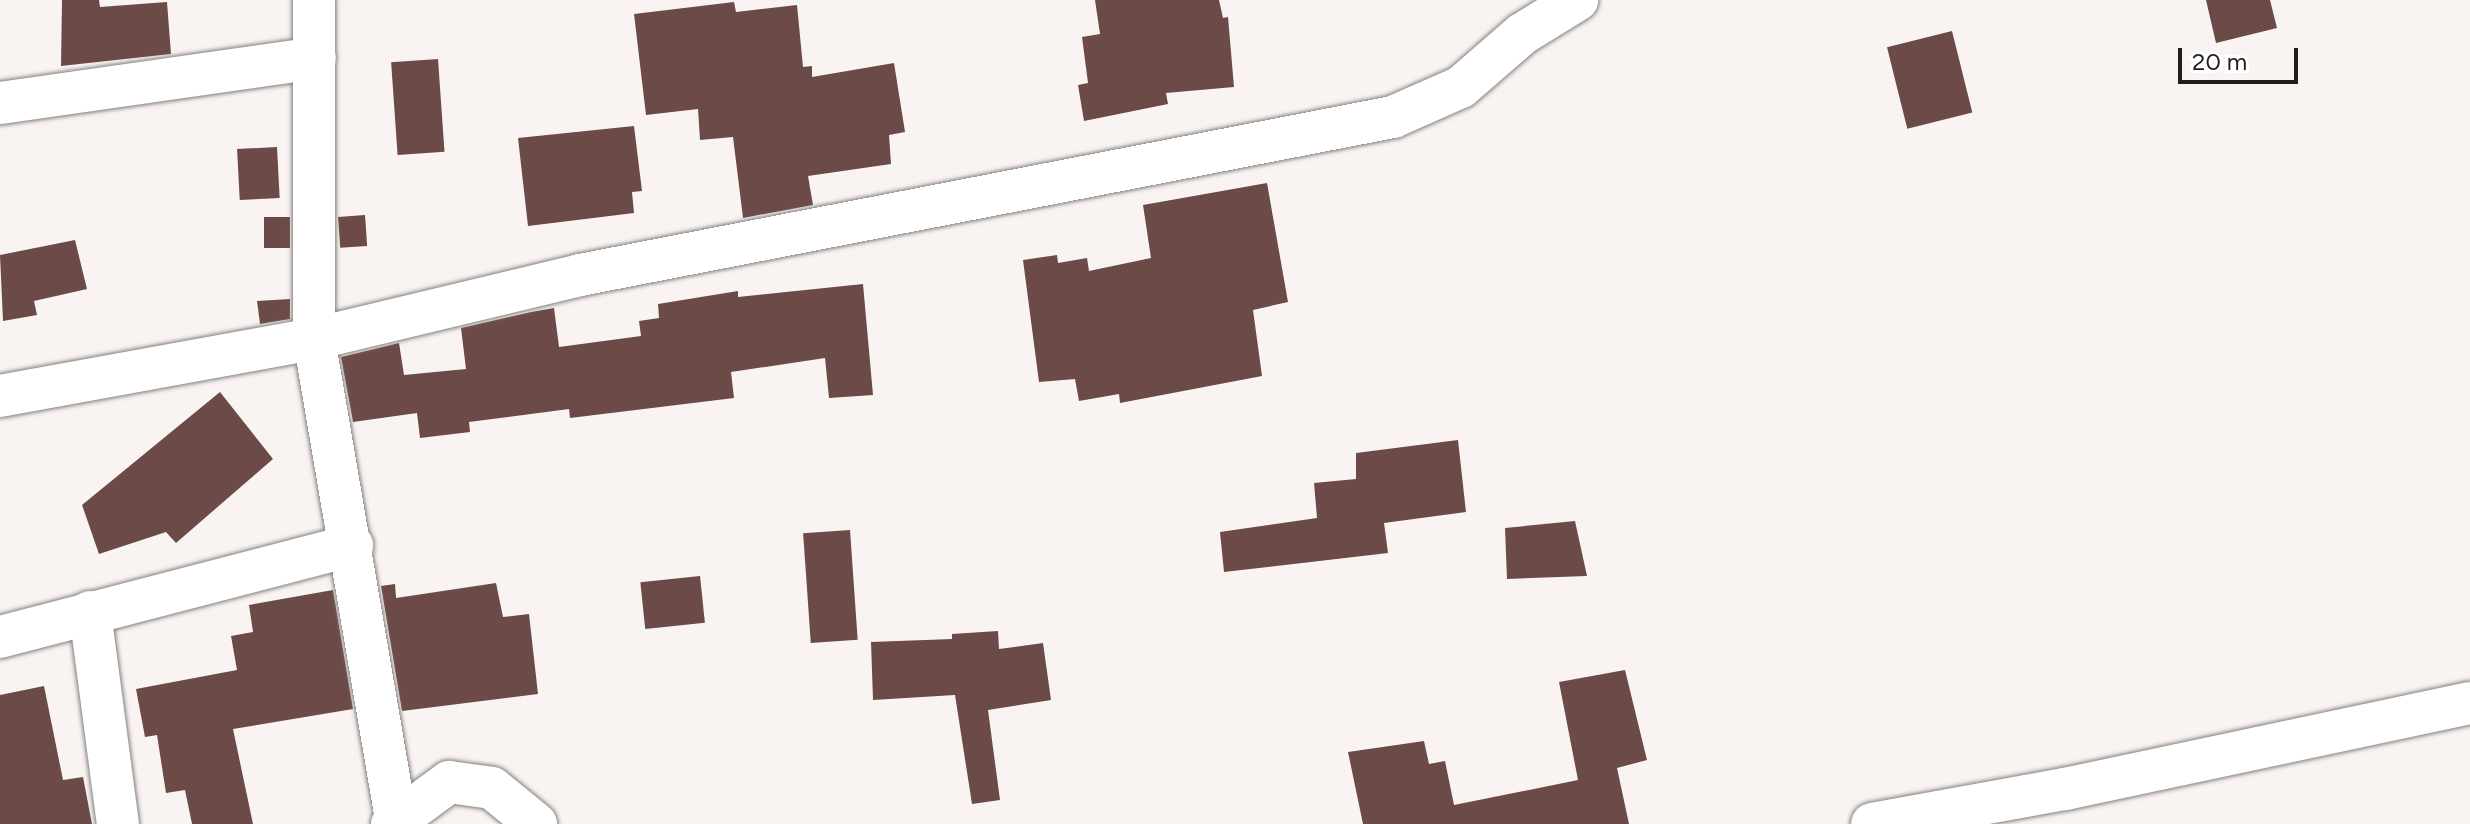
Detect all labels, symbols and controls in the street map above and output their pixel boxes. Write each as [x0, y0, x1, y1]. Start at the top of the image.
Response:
scale bar [2182, 32, 2302, 82]
text: 20 m [2192, 47, 2247, 76]

